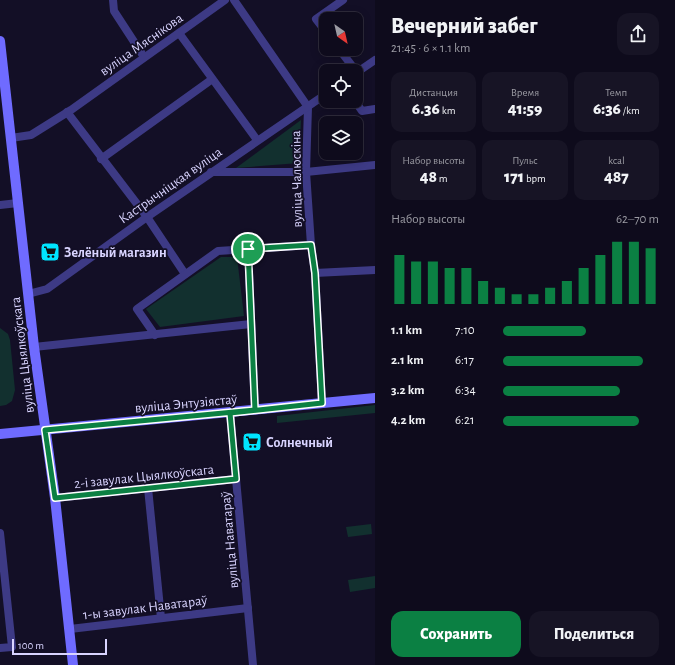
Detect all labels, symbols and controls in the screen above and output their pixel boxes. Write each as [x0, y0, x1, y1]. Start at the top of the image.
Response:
street label: вуліца Мяснікова [97, 11, 186, 79]
north arrow [319, 12, 363, 56]
map controls [319, 12, 363, 160]
button: share [617, 13, 659, 55]
text: Вечерний забег [391, 15, 538, 37]
text: 21:45 · 6 × 1.1 km [391, 42, 470, 55]
button: locate [319, 64, 363, 108]
text: Дистанция [409, 87, 458, 98]
text: Время [511, 87, 539, 98]
text: Темп [605, 87, 627, 98]
text: 6.36 [412, 100, 440, 117]
text: 41:59 [508, 100, 542, 117]
text: 6:36 [593, 100, 621, 117]
text: km [440, 105, 455, 116]
text: /km [621, 105, 640, 116]
button: layers [319, 116, 363, 160]
street label: вуліца Чалюскіна [289, 130, 305, 228]
street label: Кастрычніцкая вуліца [117, 145, 225, 227]
text: Набор высоты [402, 155, 465, 166]
text: Пульс [512, 155, 538, 166]
text: kcal [608, 155, 625, 166]
text: 48 [420, 168, 437, 185]
text: 171 [504, 168, 524, 185]
text: 487 [604, 168, 629, 185]
text: m [437, 173, 448, 184]
text: bpm [524, 173, 546, 184]
text: Набор высоты [391, 213, 465, 226]
text: 62–70 m [616, 213, 659, 226]
pin [231, 232, 265, 266]
icon: arrive [237, 238, 259, 260]
supermarket icon: Зелёный магазин [39, 241, 61, 263]
place label: Зелёный магазин [64, 246, 167, 260]
street label: вуліца Цыялкоўскага [9, 295, 37, 414]
text: 1.1 km [391, 324, 422, 337]
text: 7:10 [455, 324, 475, 337]
text: 2.1 km [391, 354, 424, 367]
text: 6:17 [455, 354, 474, 367]
text: 3.2 km [391, 384, 425, 397]
text: 6:34 [455, 384, 476, 397]
street label: вуліца Энтузіястаў [134, 393, 238, 415]
text: 4.2 km [391, 414, 426, 427]
text: 6:21 [455, 414, 474, 427]
supermarket icon: Солнечный [241, 431, 263, 453]
place label: Солнечный [266, 436, 333, 450]
street label: 2-і завулак Цыялкоўскага [73, 463, 215, 491]
street label: вуліца Наватараў [219, 491, 241, 589]
street label: 1-ы завулак Наватараў [82, 593, 208, 623]
button: Сохранить [391, 611, 521, 657]
button: Поделиться [529, 611, 659, 657]
scale bar [12, 637, 107, 656]
text: 100 m [18, 640, 44, 651]

